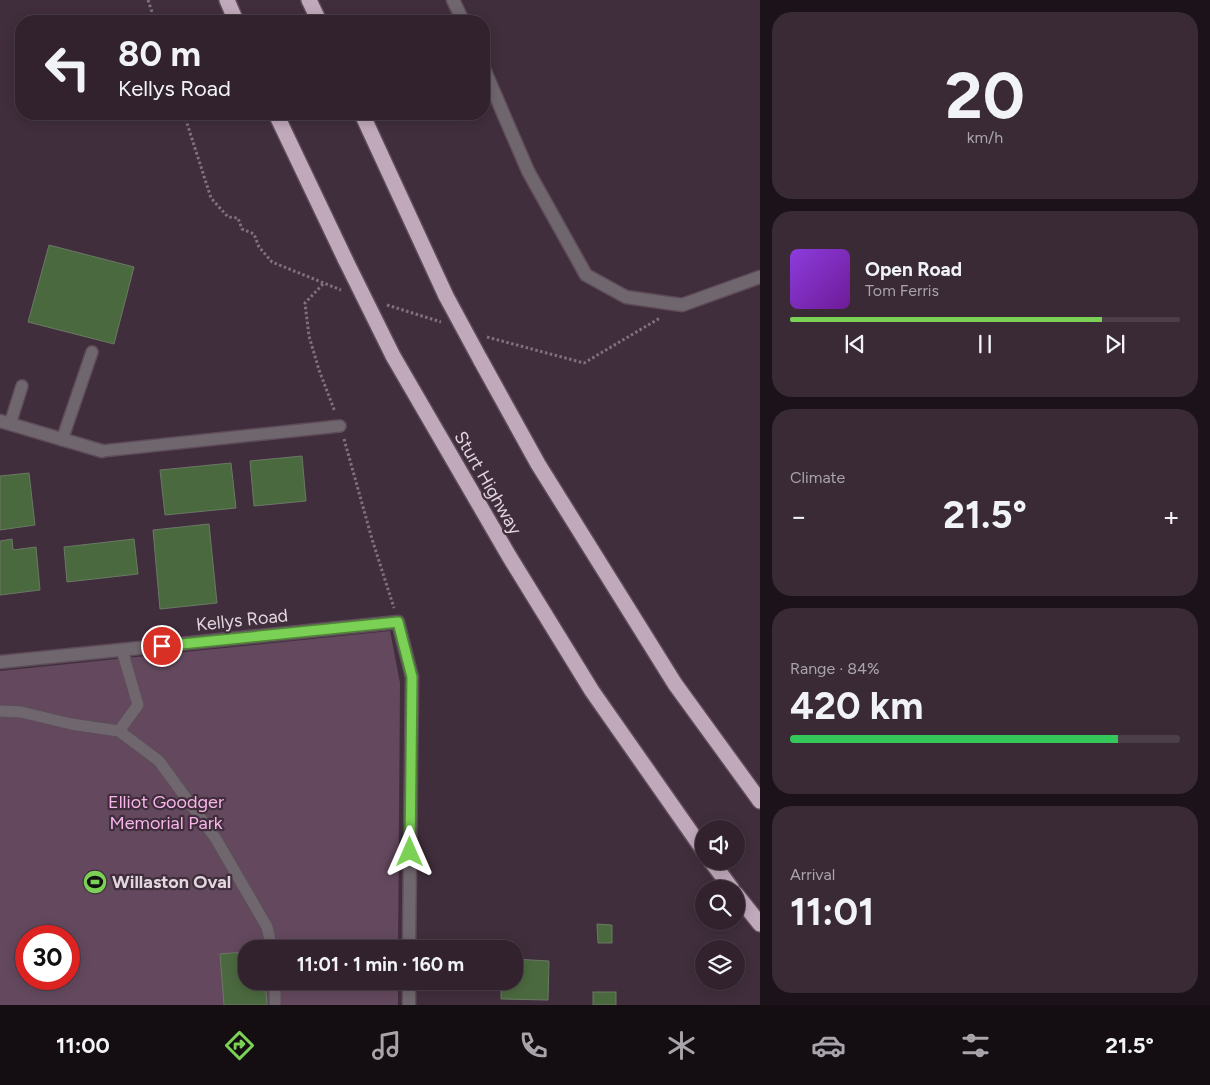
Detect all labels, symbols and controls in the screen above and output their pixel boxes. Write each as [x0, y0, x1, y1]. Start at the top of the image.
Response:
text: 80 m [118, 33, 201, 75]
icon: left [35, 35, 100, 100]
text: 20 [945, 56, 1025, 134]
text: Kellys Road [118, 75, 231, 102]
text: km/h [967, 128, 1003, 147]
text: Open Road [865, 258, 962, 281]
text: Tom Ferris [865, 281, 939, 300]
icon: previous [841, 330, 869, 358]
icon: pause [971, 330, 999, 358]
icon: next [1101, 330, 1129, 358]
street label: Sturt Highway [450, 427, 527, 539]
text: Climate [790, 468, 845, 487]
text: 21.5° [943, 492, 1027, 538]
text: − [790, 499, 807, 533]
text: + [1163, 499, 1180, 533]
street label: Kellys Road [195, 604, 289, 636]
pin [141, 625, 183, 667]
icon: arrive [148, 632, 176, 660]
text: Range · 84% [790, 659, 880, 678]
text: 420 km [790, 683, 923, 729]
park label: Elliot Goodger Memorial Park [108, 791, 224, 834]
map controls [695, 820, 745, 990]
button: sound [695, 820, 745, 870]
position arrow [383, 825, 435, 877]
text: Arrival [790, 865, 835, 884]
sports icon: Willaston Oval [82, 869, 108, 895]
place label: Willaston Oval [112, 871, 231, 893]
button: search [695, 880, 745, 930]
text: 11:01 [790, 889, 874, 935]
speed limit sign: 30 [15, 925, 80, 990]
button: layers [695, 940, 745, 990]
text: 11:01 · 1 min · 160 m [297, 953, 464, 976]
icon: directions [222, 1028, 257, 1063]
icon: music [369, 1028, 404, 1063]
icon: phone [516, 1028, 551, 1063]
icon: climate [664, 1028, 699, 1063]
icon: car [811, 1028, 846, 1063]
icon: filters [958, 1028, 993, 1063]
text: 11:00 [56, 1032, 110, 1059]
text: 21.5° [1105, 1032, 1154, 1059]

